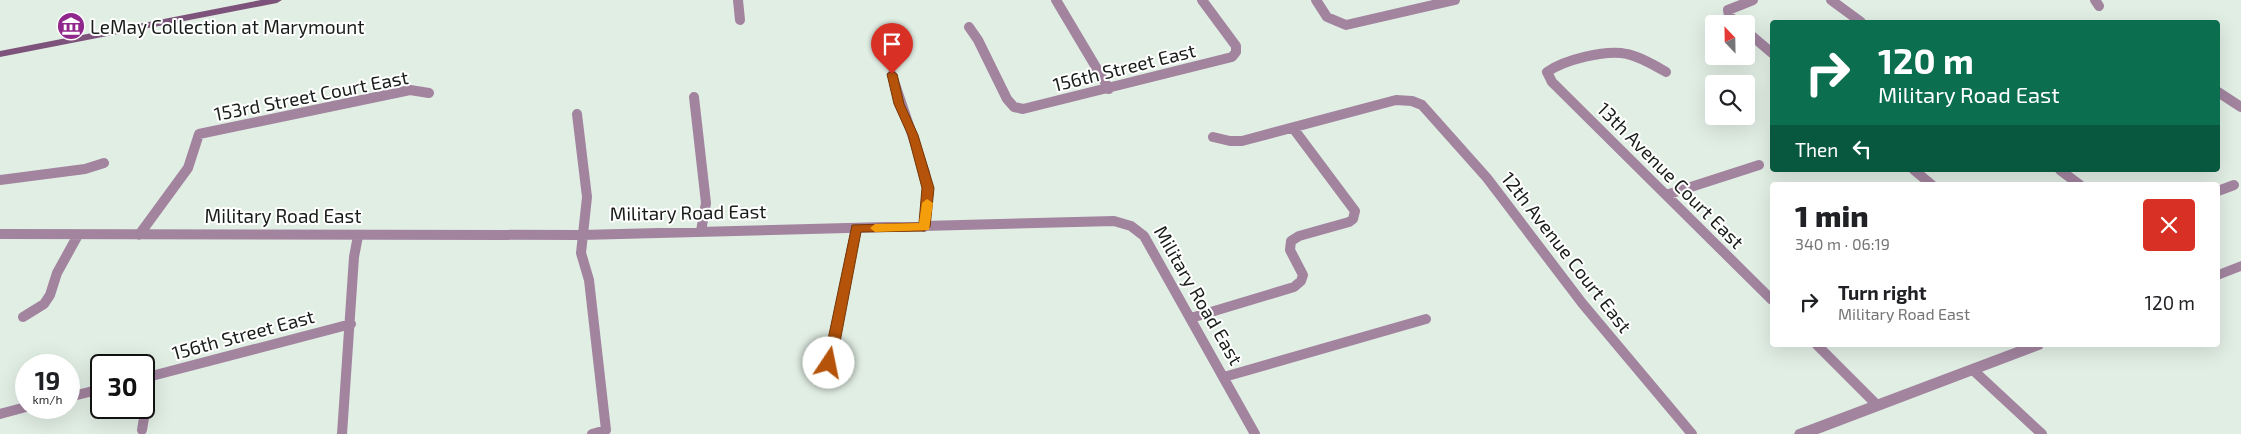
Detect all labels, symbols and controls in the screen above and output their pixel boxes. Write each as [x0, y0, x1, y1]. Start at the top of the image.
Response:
museum icon: LeMay Collection at Marymount [56, 11, 86, 41]
place label: LeMay Collection at Marymount [90, 15, 365, 38]
north arrow [1705, 15, 1755, 65]
map controls [1705, 15, 1755, 125]
pin [871, 23, 913, 74]
icon: arrive [878, 30, 906, 58]
street label: 156th Street East [1050, 38, 1198, 96]
text: 120 m [1878, 39, 1974, 81]
icon: right [1795, 40, 1860, 105]
street label: 153rd Street Court East [212, 65, 410, 125]
button: search [1705, 75, 1755, 125]
text: Military Road East [1878, 81, 2060, 107]
street label: 13th Avenue Court East [1593, 97, 1749, 253]
icon: left [1848, 135, 1876, 163]
text: Then [1795, 138, 1838, 161]
street label: 12th Avenue Court East [1497, 167, 1637, 337]
text: 1 min [1795, 197, 1869, 233]
street label: Military Road East [609, 199, 767, 225]
button: close [2143, 199, 2195, 251]
street label: Military Road East [205, 204, 361, 227]
street label: Military Road East [1150, 221, 1248, 369]
text: 340 m · 06:19 [1795, 234, 1890, 253]
text: Turn right [1838, 281, 1926, 304]
icon: right [1795, 288, 1823, 316]
text: 120 m [2144, 291, 2195, 314]
street label: 156th Street East [169, 304, 317, 364]
text: Military Road East [1838, 304, 1970, 323]
position arrow [802, 336, 854, 388]
speed limit sign: 30 [90, 354, 155, 419]
text: 19 [35, 365, 60, 395]
text: km/h [33, 392, 62, 406]

